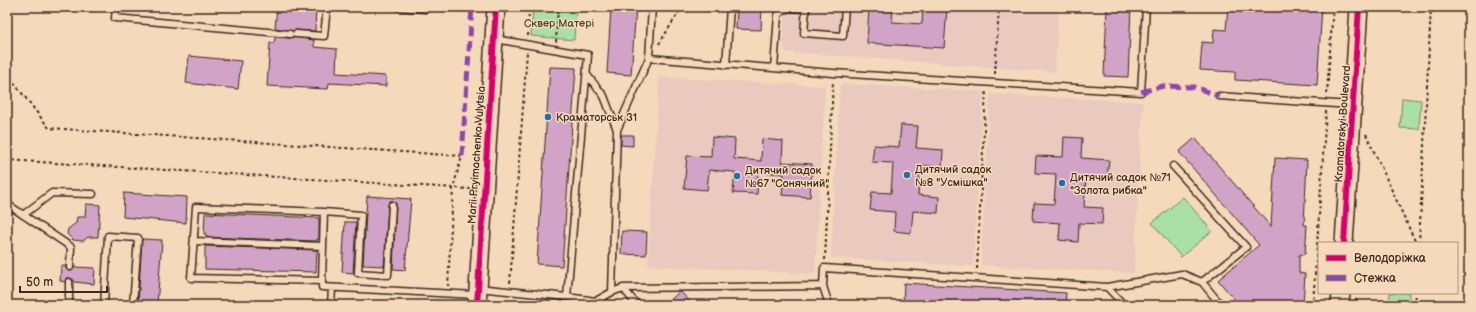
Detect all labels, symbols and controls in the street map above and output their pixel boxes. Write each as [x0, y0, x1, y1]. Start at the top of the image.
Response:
park label: Сквер Матері [524, 17, 594, 30]
street label: Kramatorskyi Boulevard [1332, 65, 1353, 183]
street label: Marii Pryimachenko Vulytsia [465, 86, 488, 224]
place label: Краматорськ 31 [556, 111, 637, 124]
marker: Краматорськ 31 [543, 112, 553, 122]
place label: Дитячий садок №8 "Усмішка" [915, 163, 992, 189]
place label: Дитячий садок №67 "Сонячний" [745, 164, 829, 190]
marker: Дитячий садок №8 "Усмішка" [902, 170, 912, 180]
marker: Дитячий садок №67 "Сонячний" [732, 171, 742, 181]
place label: Дитячий садок №71 "Золота рибка" [1070, 171, 1171, 197]
marker: Дитячий садок №71 "Золота рибка" [1057, 178, 1067, 188]
legend [1318, 242, 1458, 294]
text: Велодоріжка [1354, 251, 1426, 266]
scale bar [20, 268, 107, 294]
text: Стежка [1354, 271, 1396, 286]
text: 50 m [26, 275, 53, 290]

